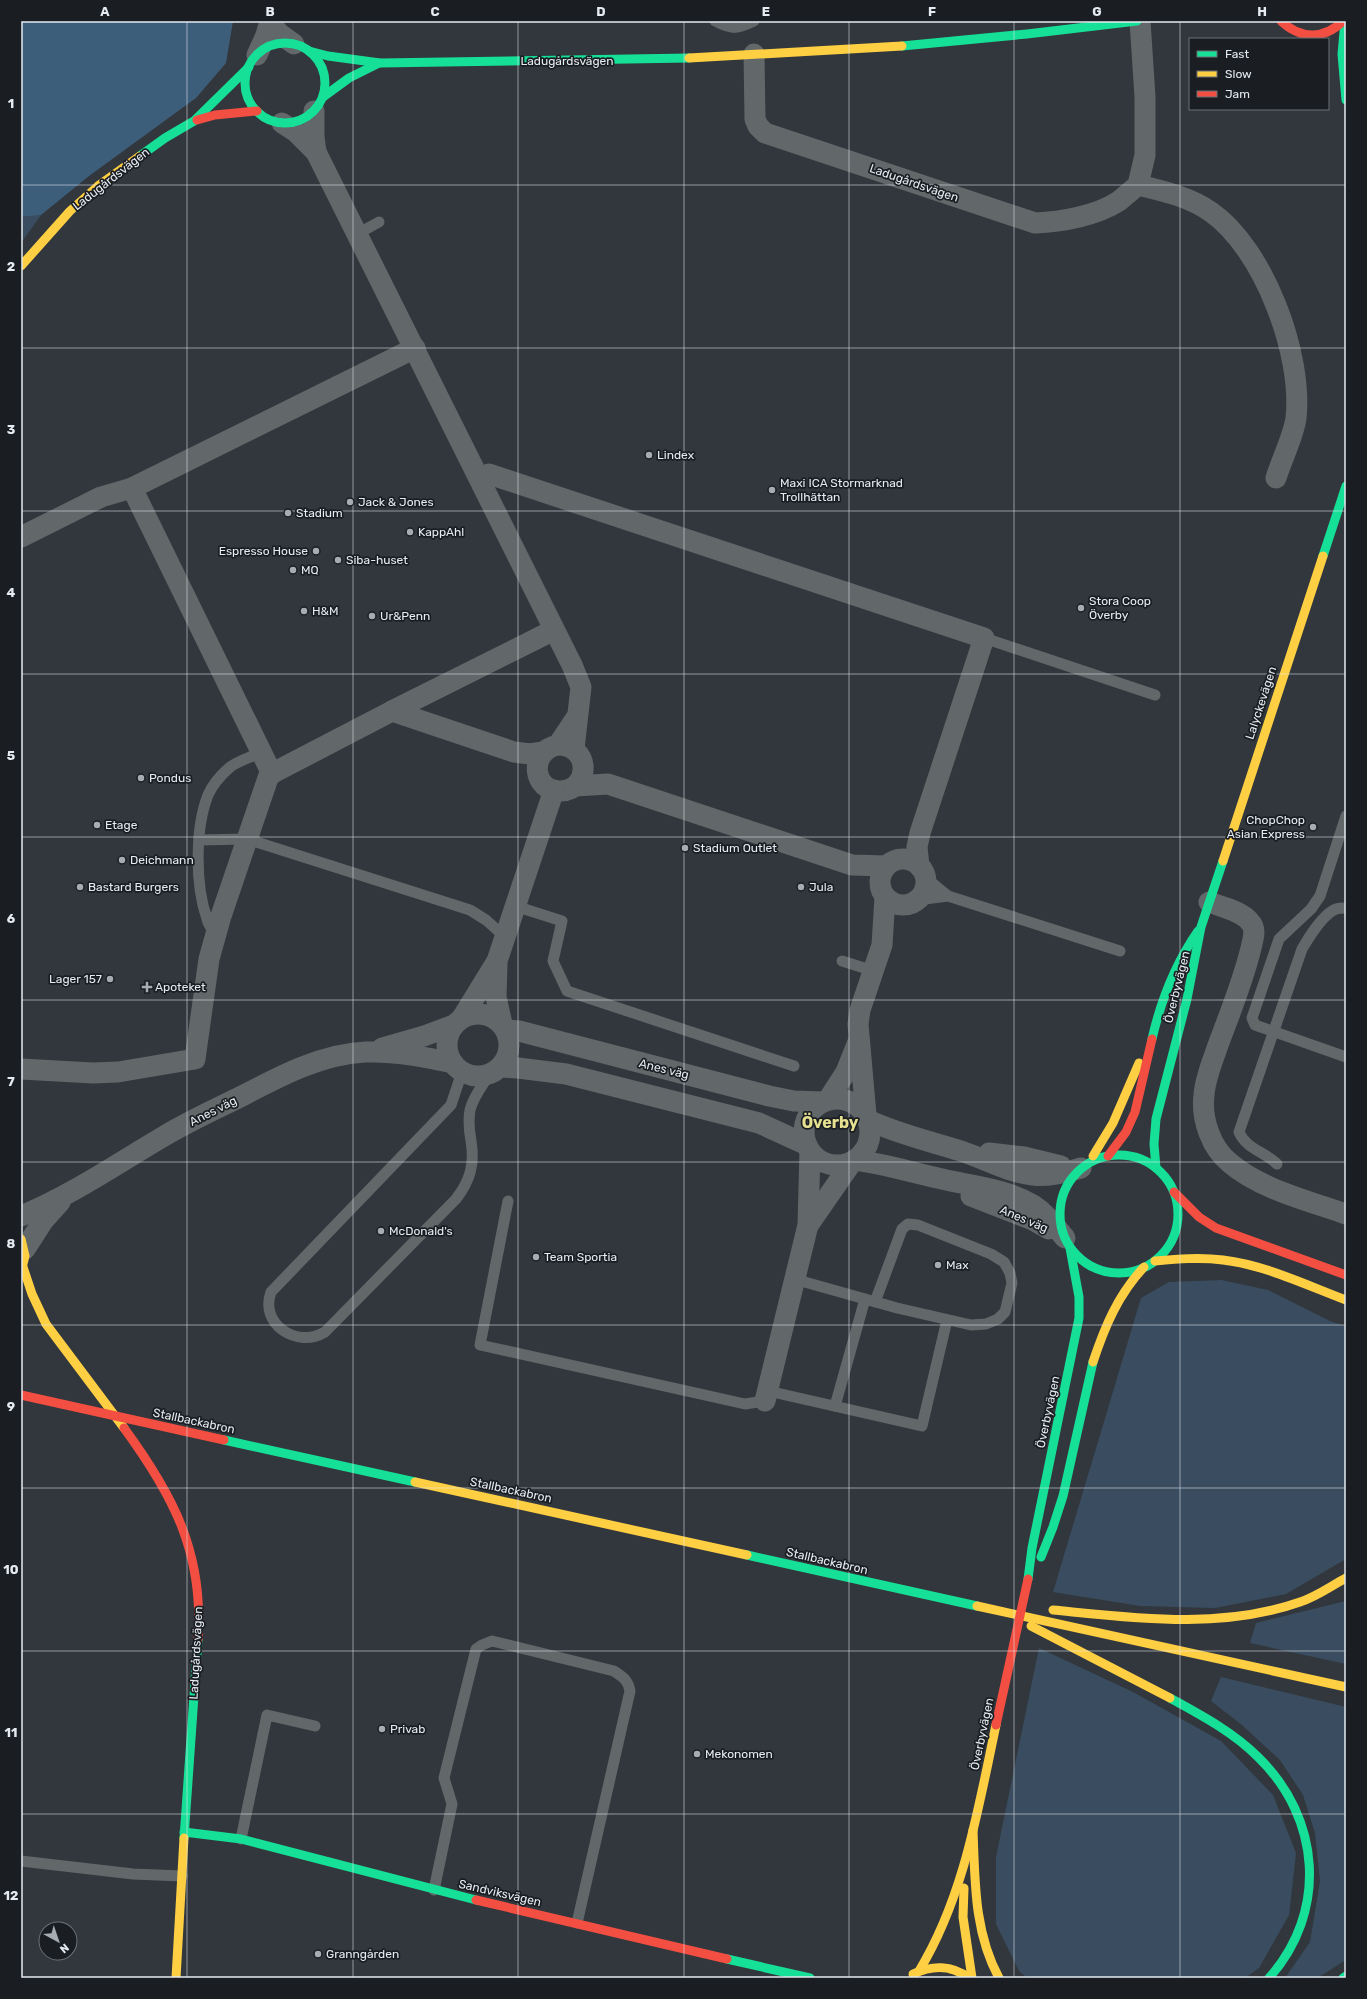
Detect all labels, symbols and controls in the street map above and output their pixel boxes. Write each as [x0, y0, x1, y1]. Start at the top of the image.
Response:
text: A [100, 4, 110, 19]
text: B [265, 4, 275, 19]
text: C [430, 4, 440, 19]
text: D [596, 4, 606, 19]
text: E [762, 4, 770, 19]
text: F [928, 4, 936, 19]
text: G [1092, 4, 1102, 19]
text: H [1257, 4, 1267, 19]
legend [1189, 38, 1329, 110]
text: Fast [1225, 47, 1249, 61]
street label: Ladugårdsvägen [520, 54, 614, 68]
text: Slow [1225, 67, 1252, 81]
text: Jam [1225, 87, 1250, 101]
text: 1 [8, 96, 14, 111]
street label: Ladugårdsvägen [70, 145, 152, 213]
street label: Ladugårdsvägen [868, 161, 960, 205]
text: 2 [7, 259, 15, 274]
text: 3 [7, 422, 16, 437]
place label: Lindex [657, 448, 695, 462]
marker: Lindex [644, 450, 654, 460]
place label: Maxi ICA Stormarknad Trollhättan [780, 476, 903, 504]
marker: Maxi ICA Stormarknad Trollhättan [767, 485, 777, 495]
place label: Jack & Jones [358, 495, 434, 509]
marker: Jack & Jones [345, 497, 355, 507]
place label: Stadium [296, 506, 343, 520]
marker: Stadium [283, 508, 293, 518]
place label: KappAhl [418, 525, 464, 539]
marker: KappAhl [405, 527, 415, 537]
place label: Espresso House [219, 544, 308, 558]
marker: Espresso House [311, 546, 321, 556]
place label: Siba-huset [346, 553, 408, 567]
marker: Siba-huset [333, 555, 343, 565]
place label: MQ [301, 563, 319, 577]
marker: MQ [288, 565, 298, 575]
text: 4 [7, 585, 16, 600]
place label: Stora Coop Överby [1089, 594, 1151, 622]
marker: Stora Coop Överby [1076, 603, 1086, 613]
place label: H&M [312, 604, 338, 618]
marker: H&M [299, 606, 309, 616]
place label: Ur&Penn [380, 609, 430, 623]
marker: Ur&Penn [367, 611, 377, 621]
street label: Lalyckevägen [1243, 665, 1279, 741]
text: 5 [7, 748, 15, 763]
place label: Pondus [149, 771, 191, 785]
marker: Pondus [136, 773, 146, 783]
place label: ChopChop Asian Express [1227, 813, 1305, 841]
place label: Etage [105, 818, 138, 832]
marker: Etage [92, 820, 102, 830]
marker: ChopChop Asian Express [1308, 822, 1318, 832]
place label: Stadium Outlet [693, 841, 777, 855]
marker: Stadium Outlet [680, 843, 690, 853]
place label: Deichmann [130, 853, 194, 867]
marker: Deichmann [117, 855, 127, 865]
place label: Bastard Burgers [88, 880, 179, 894]
place label: Jula [809, 880, 833, 894]
marker: Bastard Burgers [75, 882, 85, 892]
marker: Jula [796, 882, 806, 892]
text: 6 [7, 911, 16, 926]
street label: Överbyvägen [1161, 950, 1193, 1024]
place label: Lager 157 [49, 972, 102, 986]
marker: Lager 157 [105, 974, 115, 984]
place label: Apoteket [155, 980, 206, 994]
marker: Apoteket [142, 982, 152, 992]
street label: Anes väg [638, 1056, 690, 1082]
text: 7 [7, 1074, 15, 1089]
street label: Anes väg [187, 1093, 239, 1129]
district label: Överby [802, 1112, 859, 1132]
street label: Anes väg [998, 1203, 1050, 1235]
place label: McDonald's [389, 1224, 453, 1238]
marker: McDonald's [376, 1226, 386, 1236]
text: 8 [7, 1236, 16, 1251]
place label: Team Sportia [544, 1250, 617, 1264]
marker: Team Sportia [531, 1252, 541, 1262]
place label: Max [946, 1258, 969, 1272]
marker: Max [933, 1260, 943, 1270]
street label: Överbyvägen [1034, 1375, 1062, 1449]
text: 9 [7, 1399, 15, 1414]
street label: Stallbackabron [152, 1405, 236, 1437]
street label: Stallbackabron [469, 1474, 553, 1506]
street label: Stallbackabron [785, 1545, 869, 1577]
text: 10 [3, 1562, 19, 1577]
street label: Ladugårdsvägen [187, 1606, 205, 1700]
street label: Överbyvägen [968, 1697, 996, 1771]
place label: Privab [390, 1722, 425, 1736]
marker: Privab [377, 1724, 387, 1734]
text: 11 [5, 1725, 17, 1740]
place label: Mekonomen [705, 1747, 773, 1761]
marker: Mekonomen [692, 1749, 702, 1759]
street label: Sandviksvägen [457, 1877, 543, 1909]
text: 12 [4, 1888, 18, 1903]
north arrow [38, 1921, 78, 1961]
text: N [57, 1941, 71, 1956]
place label: Granngården [326, 1947, 399, 1961]
marker: Granngården [313, 1949, 323, 1959]

